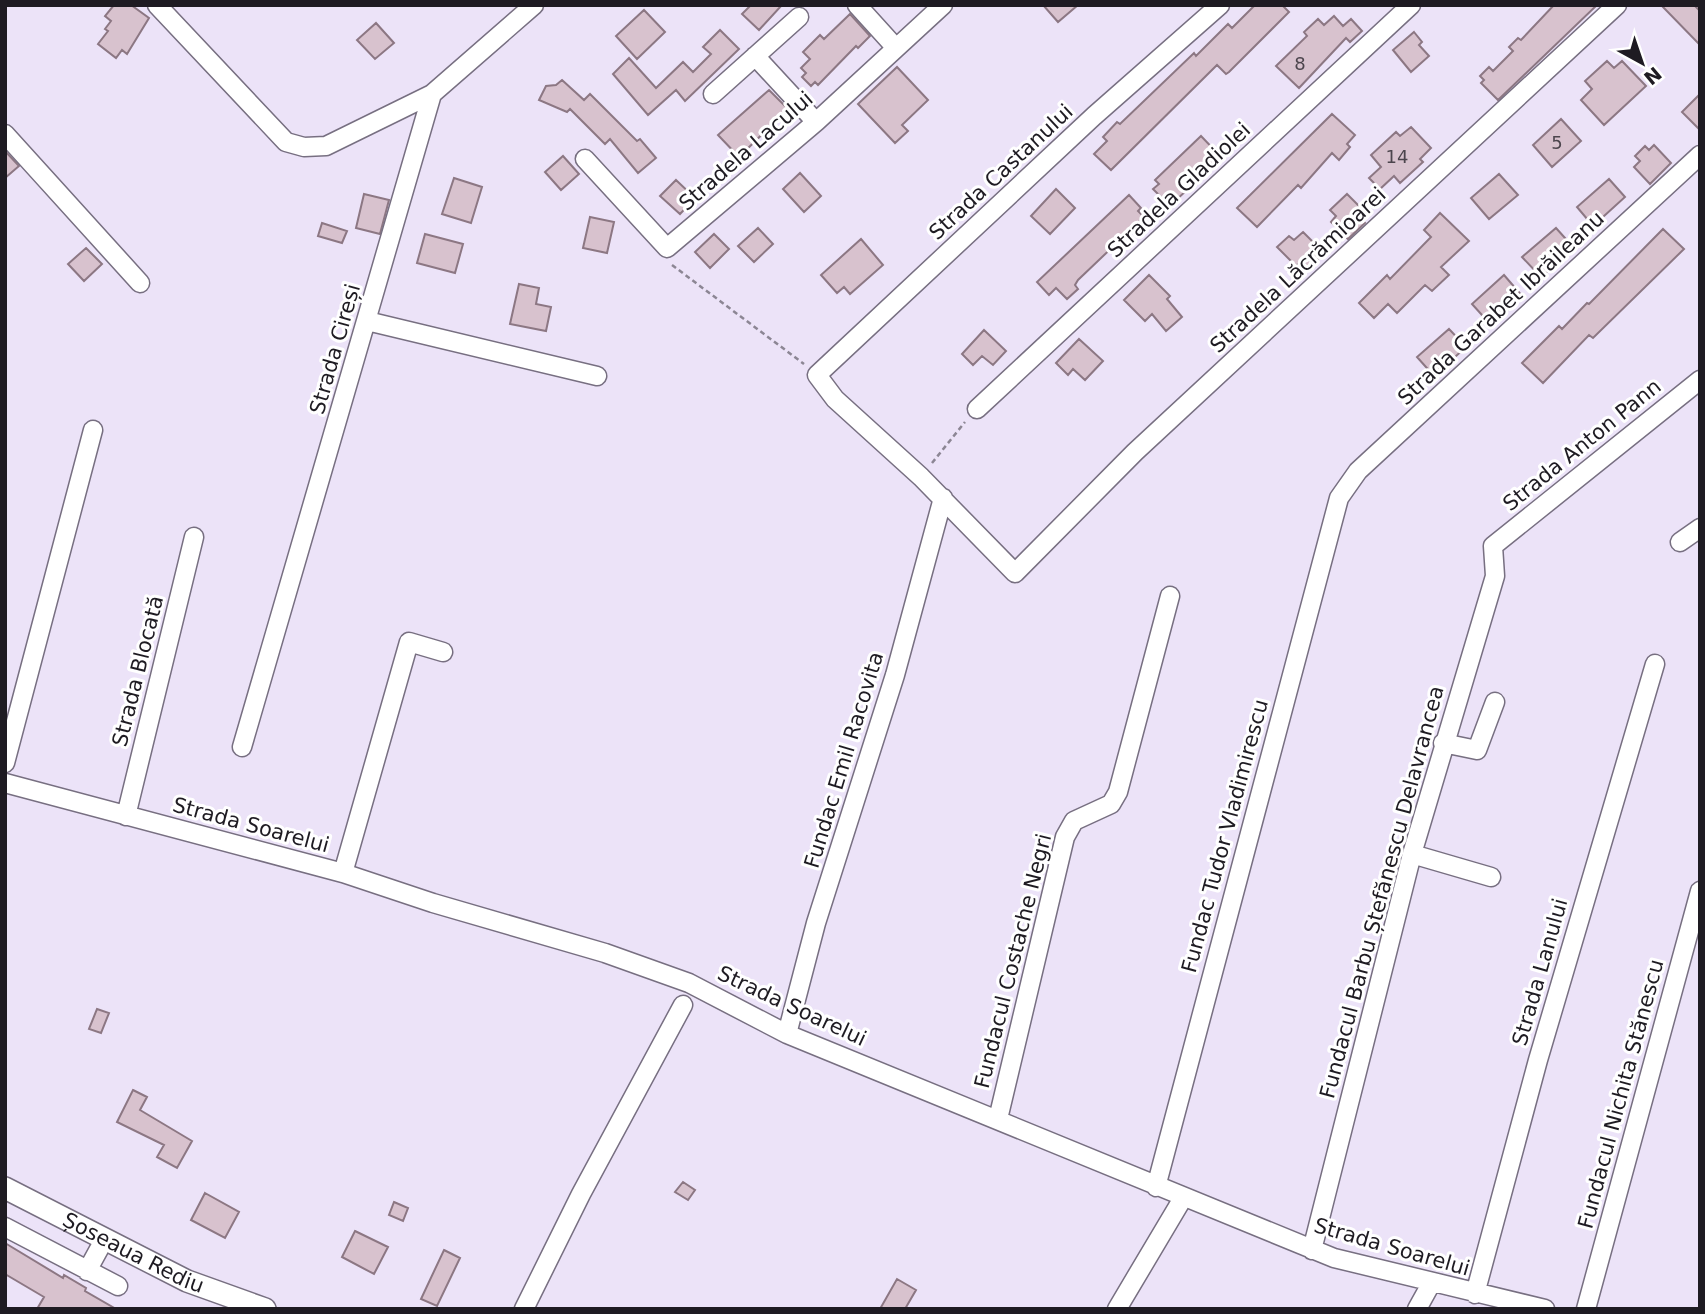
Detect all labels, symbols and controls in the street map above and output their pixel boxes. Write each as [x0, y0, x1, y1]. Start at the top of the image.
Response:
north arrow [1607, 28, 1677, 98]
house number: 8 [1294, 53, 1306, 74]
text: N [1640, 62, 1666, 90]
street label: Stradela Lacului [674, 86, 818, 216]
street label: Strada Castanului [924, 99, 1078, 245]
street label: Stradela Gladiolei [1103, 118, 1255, 262]
house number: 5 [1551, 132, 1563, 153]
house number: 14 [1386, 146, 1408, 167]
street label: Stradela Lăcrămioarei [1205, 182, 1391, 358]
street label: Strada Garabet Ibrăileanu [1393, 206, 1609, 410]
street label: Strada Cireși [305, 281, 365, 417]
street label: Strada Anton Pann [1498, 374, 1666, 516]
street label: Strada Blocată [108, 593, 168, 749]
street label: Fundac Emil Racovita [800, 649, 888, 871]
street label: Fundacul Barbu Ștefănescu Delavrancea [1315, 683, 1449, 1101]
street label: Fundac Tudor Vladimirescu [1177, 697, 1273, 975]
street label: Strada Soarelui [170, 793, 332, 857]
street label: Fundacul Costache Negri [970, 831, 1056, 1091]
street label: Strada Lanului [1508, 896, 1572, 1048]
street label: Fundacul Nichita Stănescu [1573, 957, 1669, 1231]
street label: Strada Soarelui [714, 961, 870, 1051]
street label: Șoseaua Rediu [59, 1208, 207, 1298]
street label: Strada Soarelui [1311, 1213, 1473, 1281]

